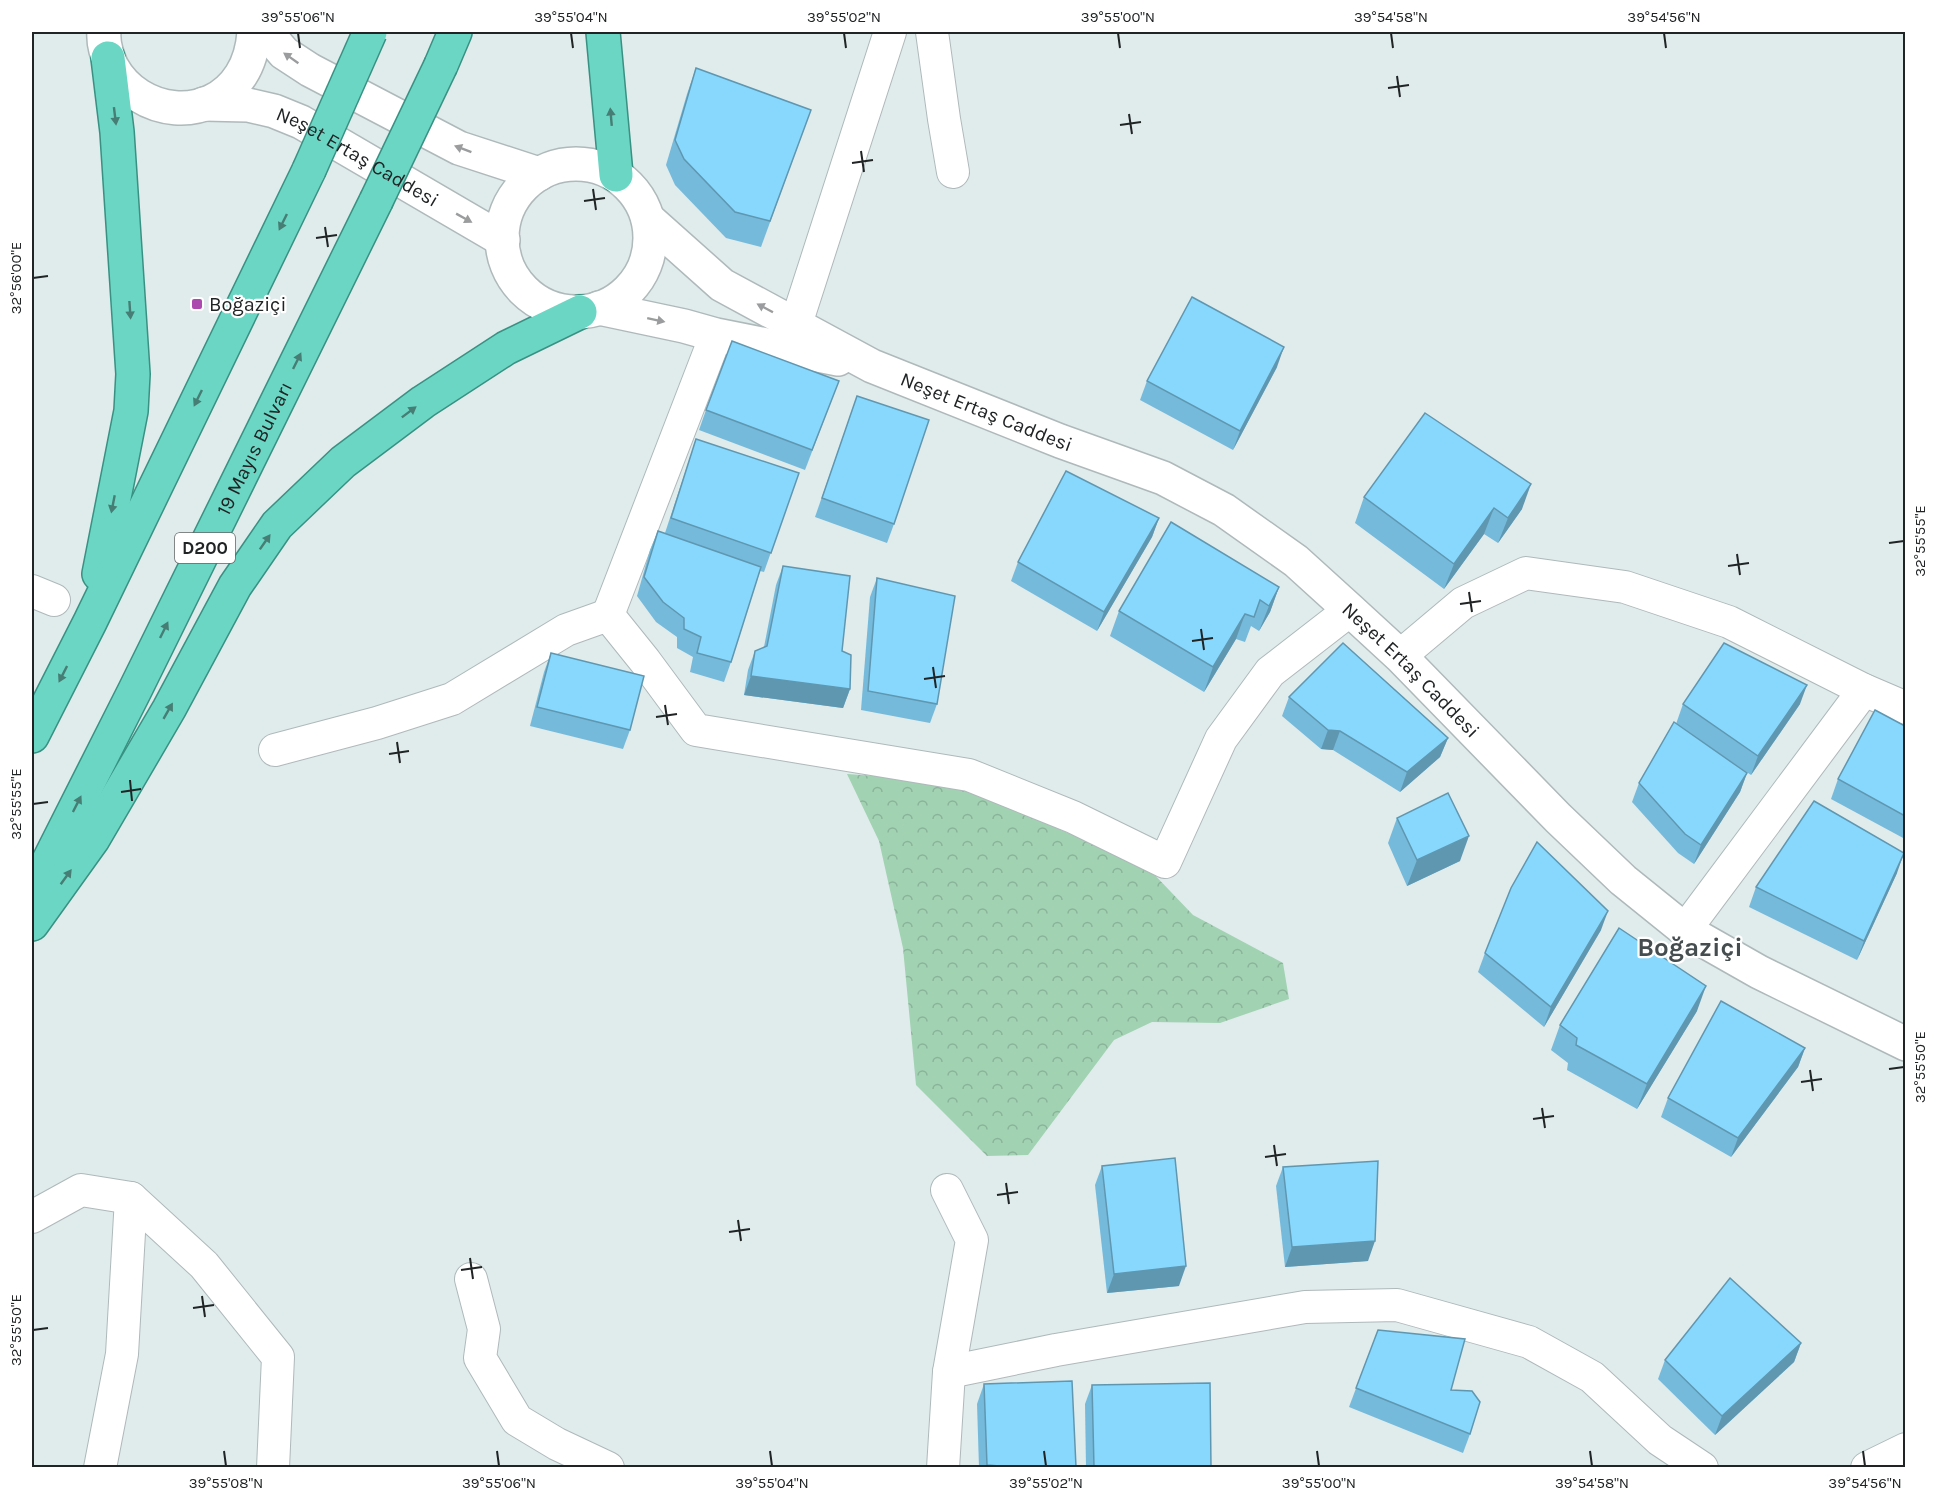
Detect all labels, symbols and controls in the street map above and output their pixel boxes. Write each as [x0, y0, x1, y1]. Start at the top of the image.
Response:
text: 39°55'06"N [261, 8, 335, 26]
text: 39°55'04"N [534, 8, 608, 26]
text: 39°55'02"N [807, 8, 881, 26]
text: 39°55'00"N [1081, 8, 1155, 26]
text: 39°54'58"N [1354, 8, 1428, 26]
text: 39°54'56"N [1627, 8, 1701, 26]
one-way arrow [284, 52, 300, 64]
street label: Neşet Ertaş Caddesi [273, 102, 443, 212]
one-way arrow [110, 107, 119, 126]
one-way arrow [607, 107, 616, 126]
one-way arrow [454, 144, 472, 153]
one-way arrow [456, 213, 473, 223]
one-way arrow [279, 214, 288, 231]
text: 32°56'00"E [7, 242, 25, 314]
place label: Boğaziçi [209, 293, 286, 316]
marker: Boğaziçi [190, 297, 204, 311]
one-way arrow [125, 301, 135, 320]
one-way arrow [757, 303, 774, 313]
one-way arrow [647, 316, 666, 325]
one-way arrow [292, 352, 302, 369]
street label: Neşet Ertaş Caddesi [897, 368, 1075, 457]
street label: 19 Mayıs Bulvarı [212, 378, 297, 519]
one-way arrow [194, 389, 203, 406]
one-way arrow [402, 407, 417, 419]
one-way arrow [108, 494, 118, 513]
text: 32°55'55"E [1911, 505, 1929, 577]
road number: D200 [175, 533, 235, 563]
one-way arrow [259, 534, 270, 550]
street label: Neşet Ertaş Caddesi [1337, 598, 1484, 742]
one-way arrow [160, 621, 169, 638]
one-way arrow [58, 666, 68, 683]
one-way arrow [162, 703, 173, 719]
text: 32°55'55"E [7, 768, 25, 840]
one-way arrow [72, 795, 82, 812]
one-way arrow [59, 869, 71, 884]
district label: Boğaziçi [1637, 932, 1743, 963]
text: 32°55'50"E [1911, 1031, 1929, 1103]
text: 32°55'50"E [7, 1294, 25, 1366]
text: 39°55'08"N [189, 1474, 263, 1492]
text: 39°55'06"N [462, 1474, 536, 1492]
text: 39°55'04"N [735, 1474, 809, 1492]
text: 39°55'02"N [1009, 1474, 1083, 1492]
text: 39°55'00"N [1282, 1474, 1356, 1492]
text: 39°54'58"N [1555, 1474, 1629, 1492]
text: 39°54'56"N [1828, 1474, 1902, 1492]

